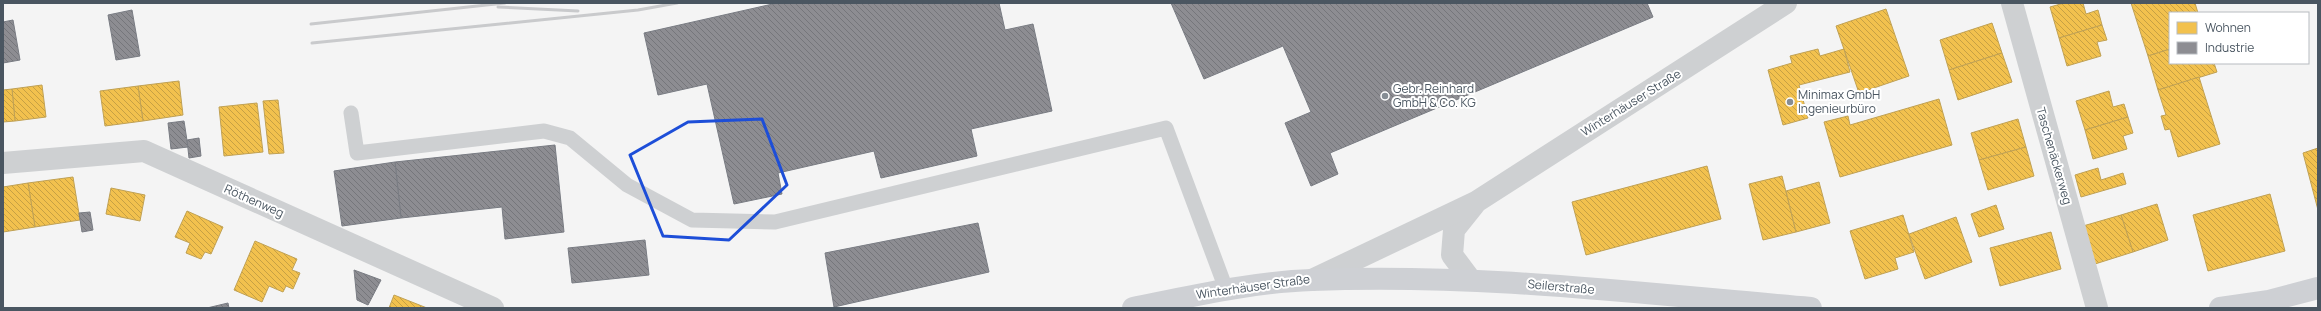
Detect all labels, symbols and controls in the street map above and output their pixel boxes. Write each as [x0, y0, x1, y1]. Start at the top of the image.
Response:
legend [2169, 12, 2309, 64]
text: Wohnen [2205, 19, 2251, 36]
text: Industrie [2205, 39, 2254, 56]
street label: Winterhäuser Straße [1577, 65, 1684, 140]
place label: Gebr. Reinhard GmbH & Co. KG [1393, 80, 1476, 111]
place label: Minimax GmbH Ingenieurbüro [1798, 86, 1880, 117]
marker: Gebr. Reinhard GmbH & Co. KG [1380, 91, 1390, 101]
marker: Minimax GmbH Ingenieurbüro [1785, 97, 1795, 107]
street label: Taschenäckerweg [2032, 105, 2077, 207]
street label: Röthenweg [222, 180, 287, 221]
street label: Winterhäuser Straße [1195, 270, 1311, 303]
street label: Seilerstraße [1527, 275, 1595, 298]

